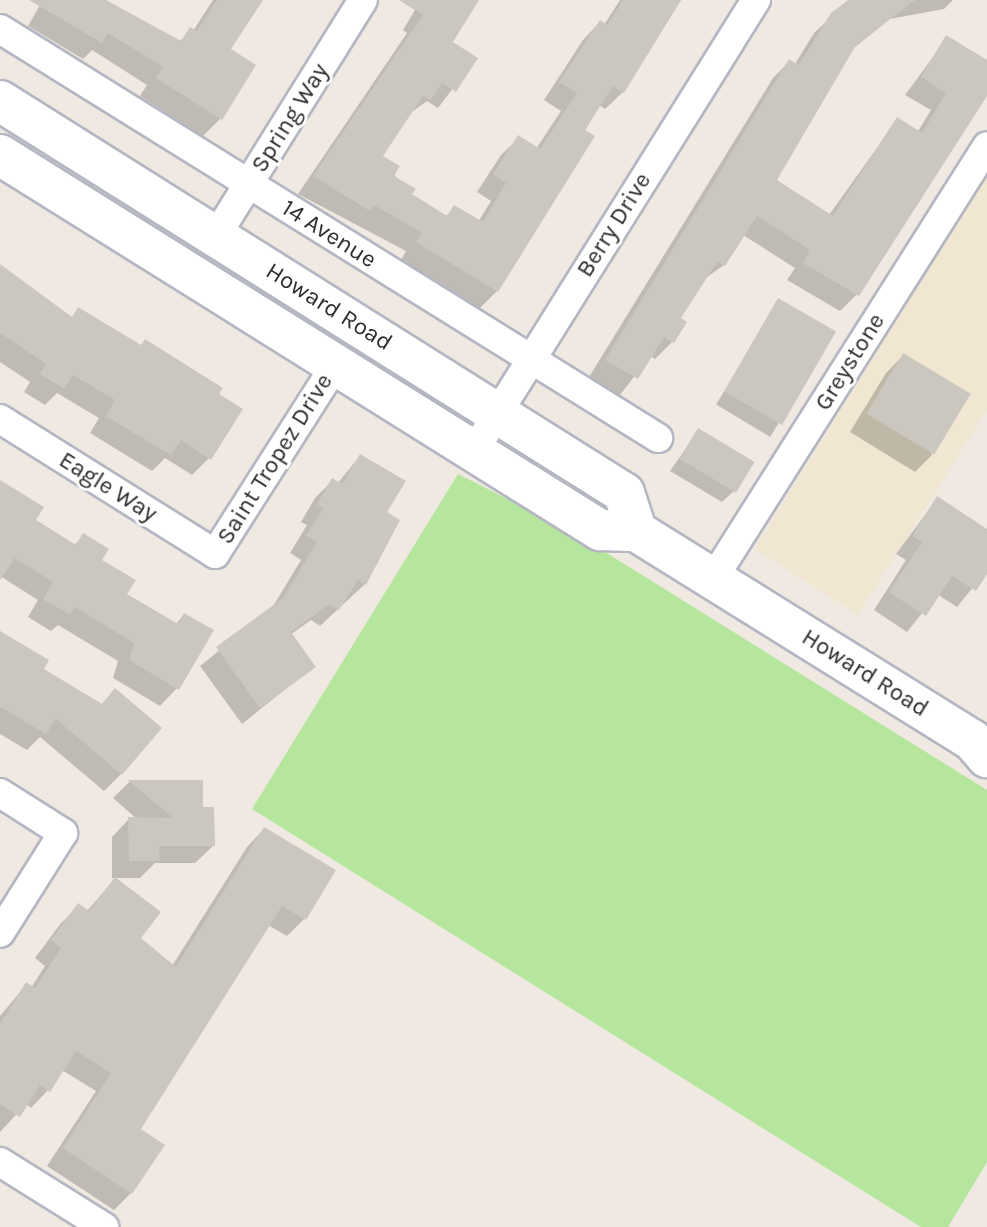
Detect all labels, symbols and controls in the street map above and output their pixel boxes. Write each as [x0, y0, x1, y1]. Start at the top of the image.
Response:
street label: Spring Way [245, 58, 335, 178]
street label: Berry Drive [571, 168, 657, 282]
street label: 14 Avenue [276, 194, 382, 274]
street label: Howard Road [260, 257, 398, 357]
street label: Greystone [809, 308, 891, 416]
street label: Saint Tropez Drive [211, 368, 339, 550]
street label: Eagle Way [54, 446, 162, 528]
street label: Howard Road [796, 623, 934, 723]

